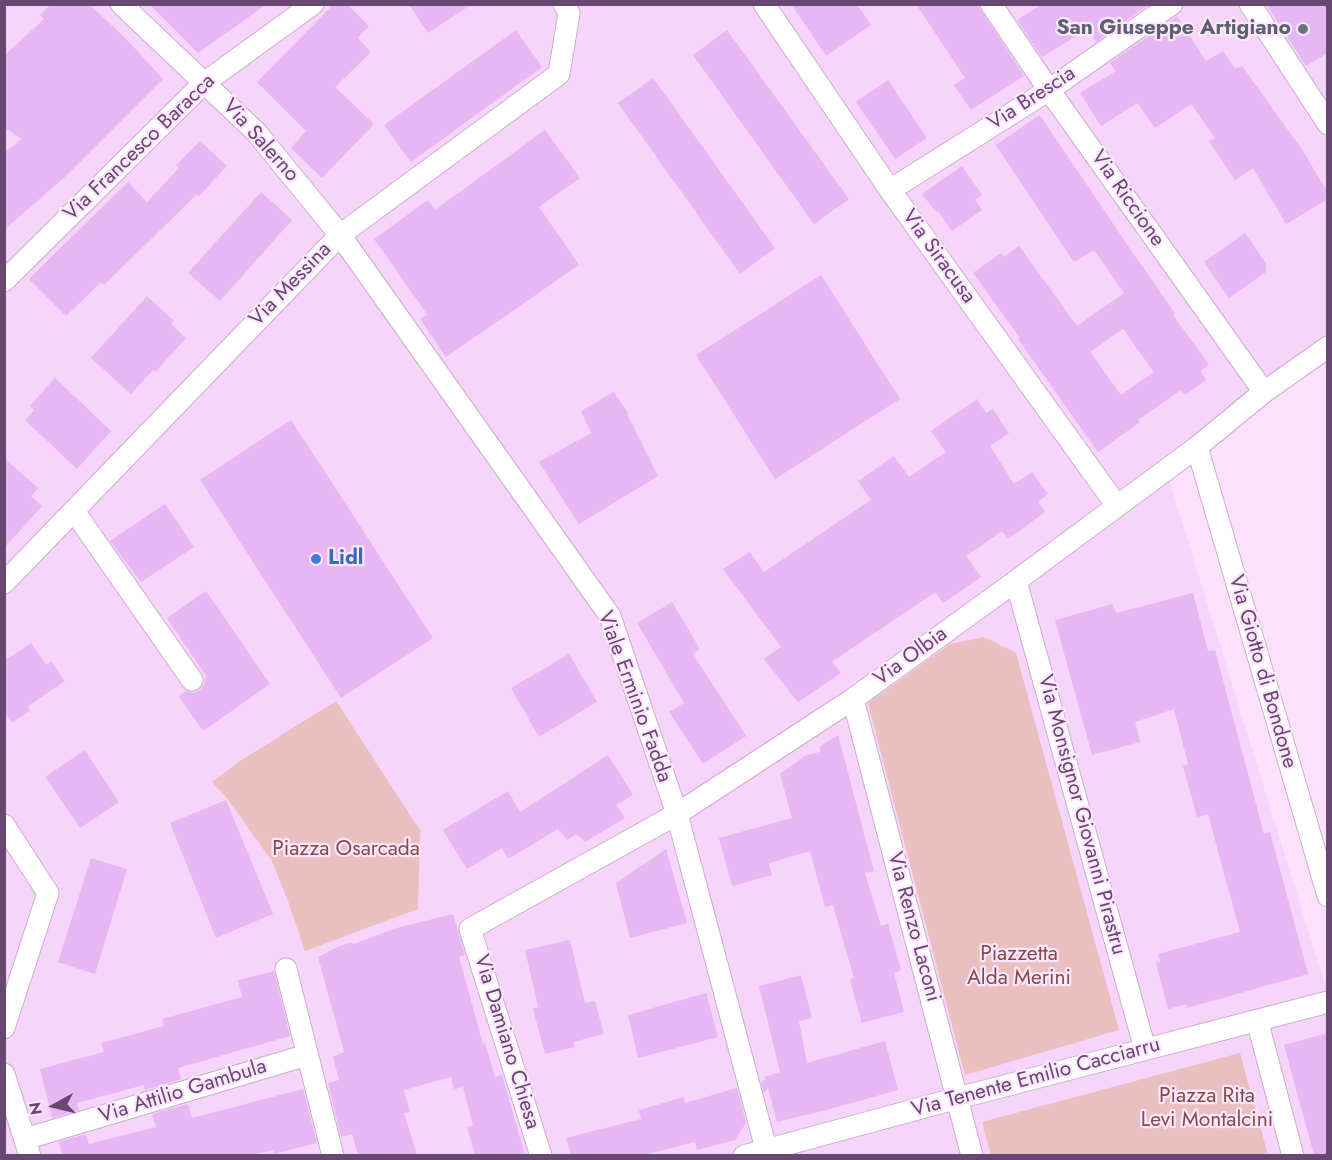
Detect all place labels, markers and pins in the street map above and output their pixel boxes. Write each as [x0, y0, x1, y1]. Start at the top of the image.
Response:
place label: San Giuseppe Artigiano [1056, 16, 1291, 42]
marker: San Giuseppe Artigiano [1296, 22, 1310, 36]
place label: Lidl [328, 546, 364, 572]
marker: Lidl [309, 552, 323, 566]

